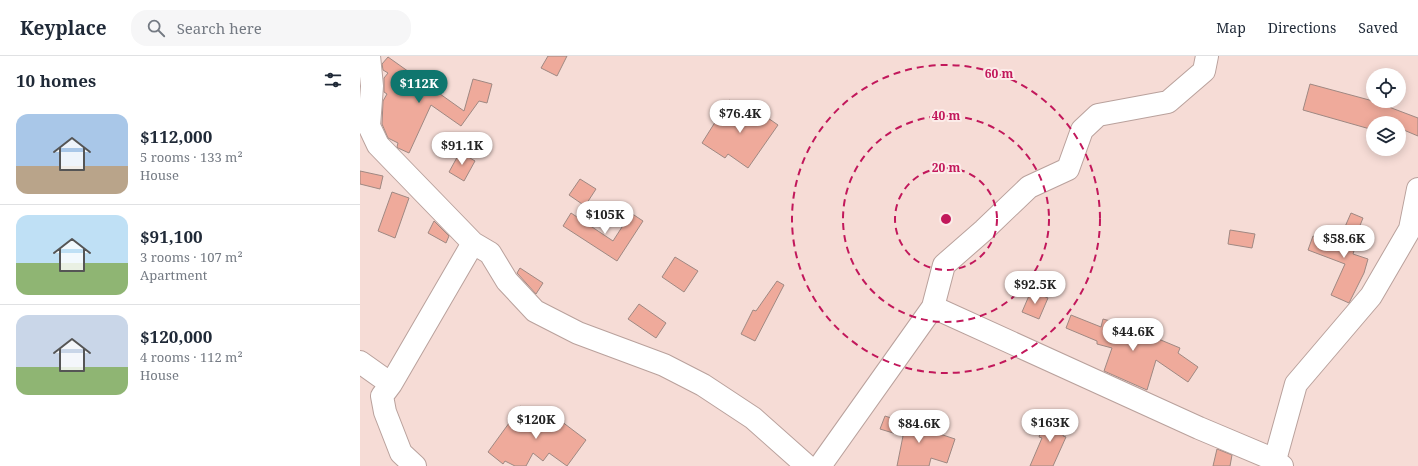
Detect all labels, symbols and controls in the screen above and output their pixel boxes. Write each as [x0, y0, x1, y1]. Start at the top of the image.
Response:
search box [131, 10, 411, 46]
text: Keyplace [20, 15, 107, 41]
icon: search [145, 17, 167, 39]
text: Search here [177, 18, 262, 38]
text: Map [1216, 18, 1246, 37]
text: Directions [1268, 18, 1336, 37]
text: Saved [1358, 18, 1398, 37]
text: 60 m [985, 65, 1013, 82]
map controls [1366, 68, 1406, 156]
button: locate [1366, 68, 1406, 108]
text: 10 homes [16, 69, 96, 92]
icon: filters [322, 69, 344, 91]
pin: $112K [391, 70, 447, 104]
text: $112K [400, 74, 438, 92]
pin: $76.4K [707, 100, 773, 134]
text: $76.4K [719, 104, 761, 122]
text: 40 m [932, 107, 960, 124]
button: layers [1366, 116, 1406, 156]
text: $112,000 [140, 125, 212, 148]
icon: home [48, 130, 96, 178]
pin: $91.1K [429, 132, 495, 166]
text: $91.1K [441, 136, 483, 154]
text: 5 rooms · 133 m² [140, 148, 243, 166]
text: 20 m [932, 159, 960, 176]
text: House [140, 166, 179, 184]
pin: $105K [577, 201, 633, 235]
text: $105K [586, 205, 624, 223]
centre of rings [939, 212, 953, 226]
text: $91,100 [140, 225, 203, 248]
pin: $58.6K [1311, 225, 1377, 259]
text: $58.6K [1323, 229, 1365, 247]
icon: home [48, 231, 96, 279]
text: 3 rooms · 107 m² [140, 248, 243, 266]
text: Apartment [140, 266, 207, 284]
pin: $92.5K [1002, 271, 1068, 305]
text: $92.5K [1014, 275, 1056, 293]
pin: $44.6K [1100, 318, 1166, 352]
text: $44.6K [1112, 322, 1154, 340]
text: $120,000 [140, 325, 212, 348]
icon: home [48, 331, 96, 379]
text: 4 rooms · 112 m² [140, 348, 243, 366]
text: House [140, 366, 179, 384]
pin: $120K [508, 406, 564, 440]
pin: $163K [1022, 409, 1078, 443]
text: $120K [517, 410, 555, 428]
pin: $84.6K [886, 410, 952, 444]
text: $163K [1031, 413, 1069, 431]
text: $84.6K [898, 414, 940, 432]

